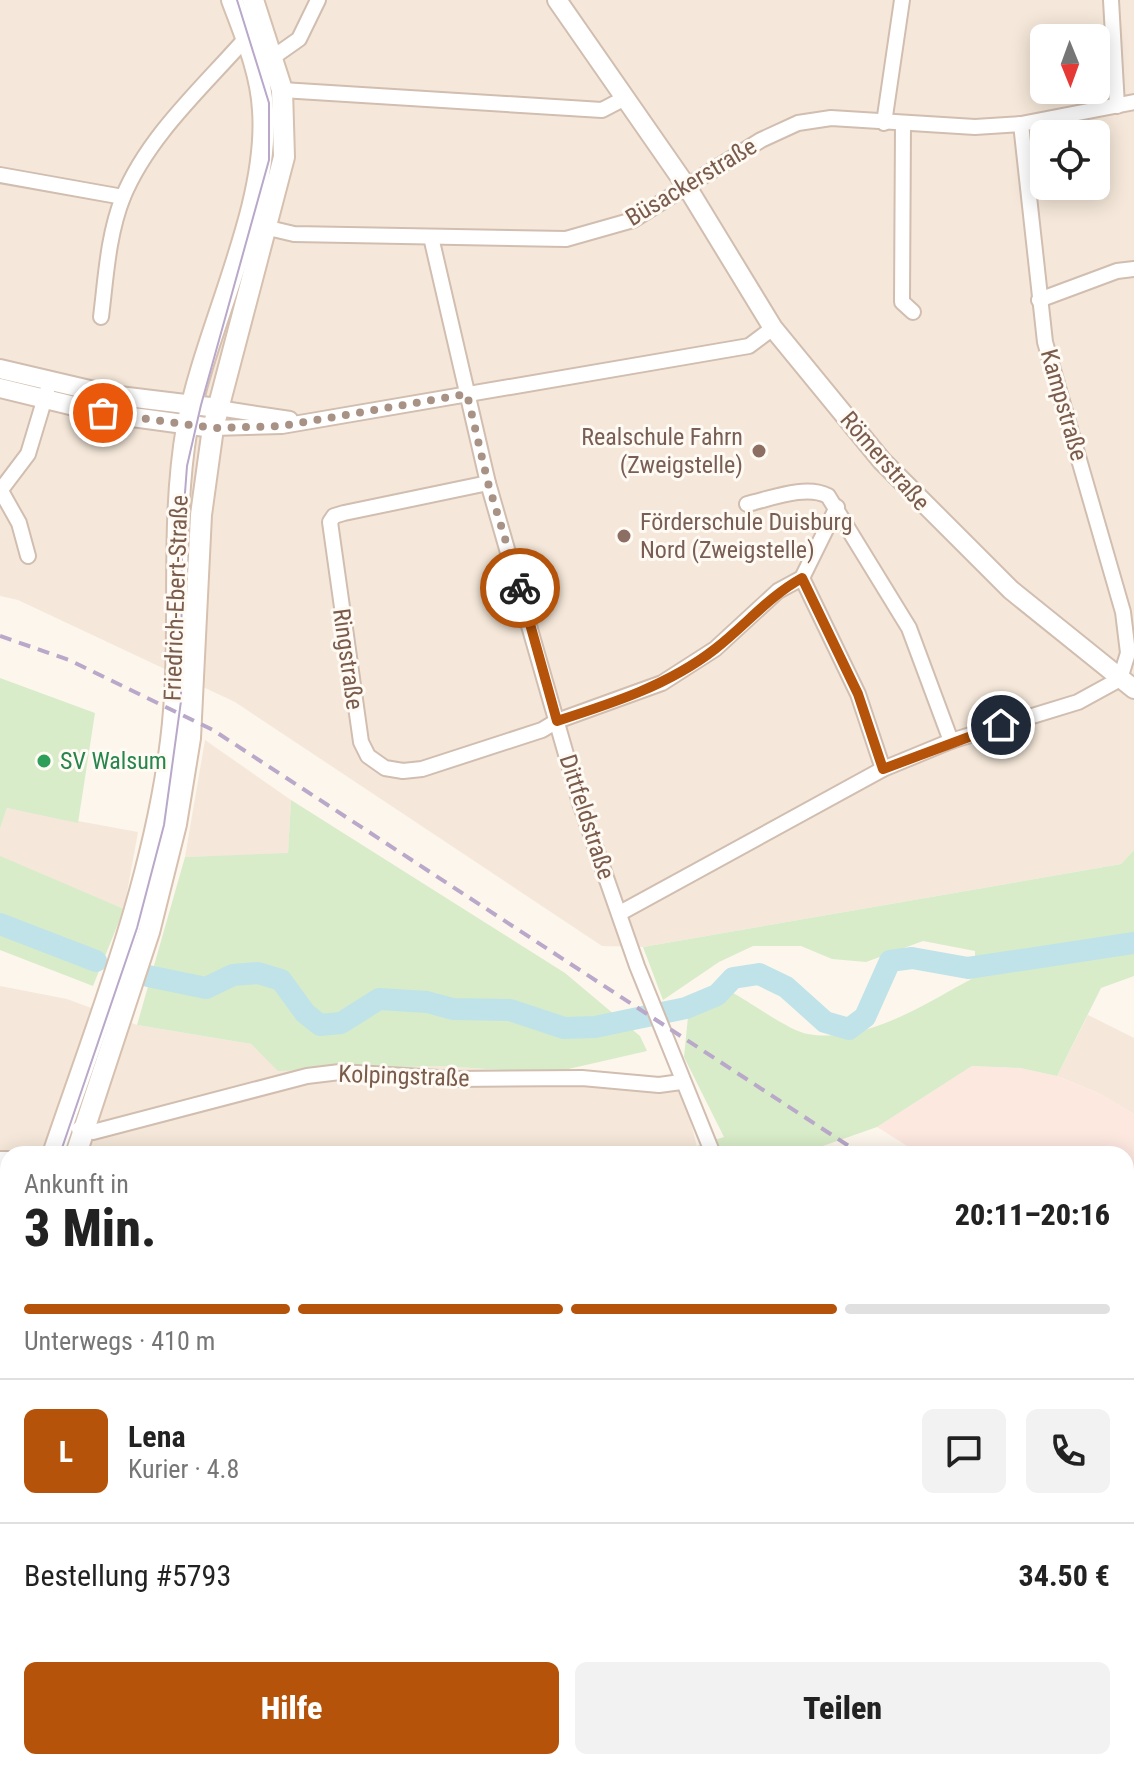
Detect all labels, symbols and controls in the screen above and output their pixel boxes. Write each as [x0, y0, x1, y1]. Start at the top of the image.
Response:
north arrow [1030, 24, 1110, 104]
map controls [1030, 24, 1110, 200]
button: locate [1030, 120, 1110, 200]
street label: Büsackerstraße [621, 132, 761, 232]
street label: Kampstraße [1035, 346, 1093, 464]
pin [69, 379, 137, 447]
icon: bag [81, 391, 125, 435]
street label: Römerstraße [835, 406, 935, 516]
place label: Realschule Fahrn (Zweigstelle) [581, 423, 743, 479]
marker: Realschule Fahrn (Zweigstelle) [750, 442, 768, 460]
street label: Friedrich-Ebert-Straße [158, 494, 194, 702]
place label: Förderschule Duisburg Nord (Zweigstelle) [640, 508, 853, 564]
marker: Förderschule Duisburg Nord (Zweigstelle) [615, 527, 633, 545]
courier [480, 548, 560, 628]
icon: bike [498, 566, 542, 610]
street label: Ringstraße [327, 607, 369, 711]
pin [967, 691, 1035, 759]
icon: home [979, 703, 1023, 747]
place label: SV Walsum [60, 747, 167, 775]
street label: Dittfeldstraße [554, 751, 620, 883]
marker: SV Walsum [35, 752, 53, 770]
street label: Kolpingstraße [338, 1060, 470, 1092]
text: Ankunft in [24, 1169, 129, 1199]
text: 20:11–20:16 [955, 1197, 1110, 1232]
text: 3 Min. [24, 1198, 156, 1259]
text: Unterwegs · 410 m [24, 1326, 215, 1356]
button: chat [922, 1409, 1006, 1493]
button: phone [1026, 1409, 1110, 1493]
text: Lena [128, 1419, 186, 1454]
text: L [59, 1434, 73, 1469]
text: Kurier · 4.8 [128, 1454, 239, 1484]
text: Bestellung #5793 [24, 1558, 231, 1593]
text: 34.50 € [1019, 1558, 1110, 1593]
button: Hilfe [24, 1662, 559, 1754]
button: Teilen [575, 1662, 1110, 1754]

